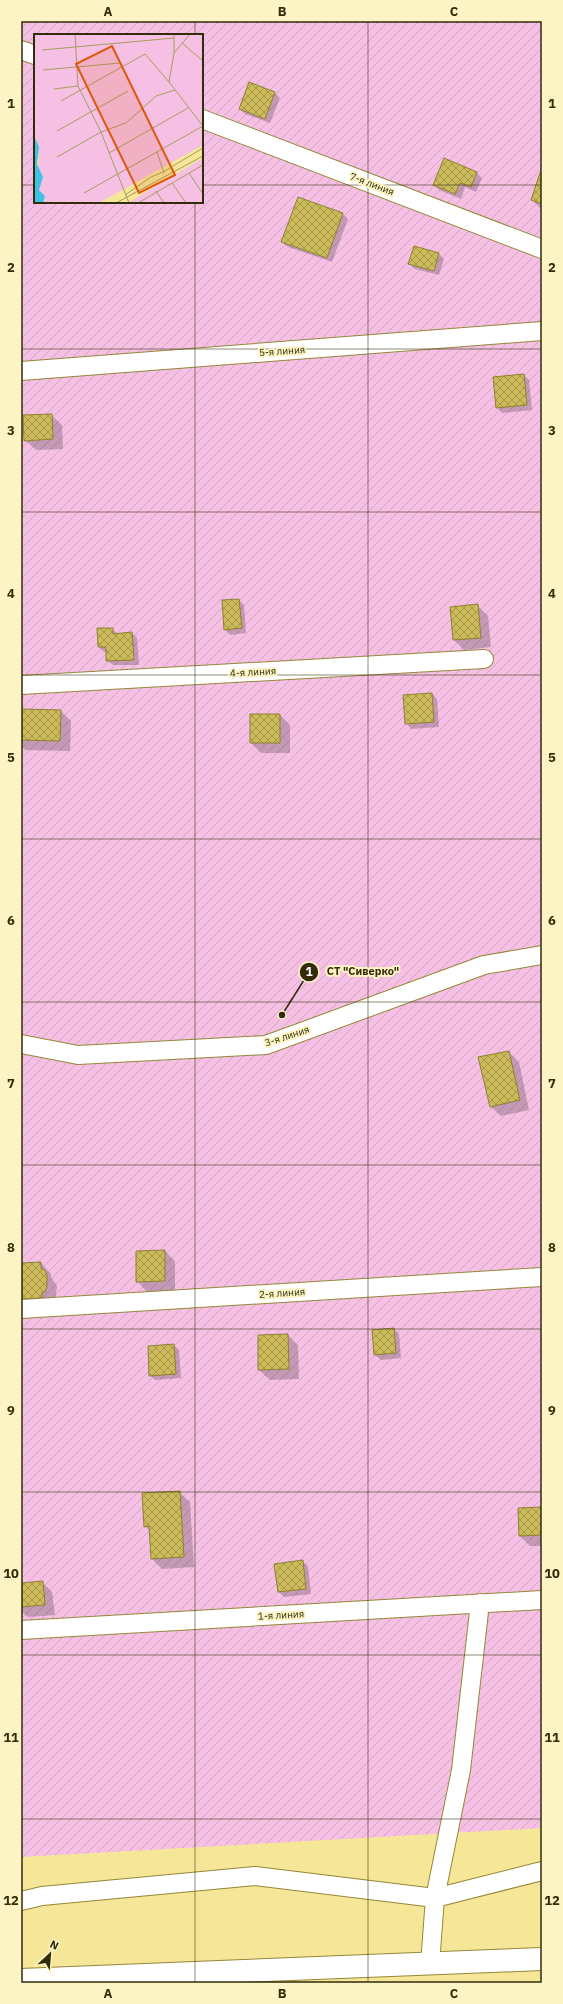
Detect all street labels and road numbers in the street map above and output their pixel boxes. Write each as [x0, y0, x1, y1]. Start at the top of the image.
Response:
street label: 7-я линия [348, 170, 396, 198]
street label: 5-я линия [258, 343, 306, 359]
street label: 4-я линия [230, 664, 276, 680]
street label: 3-я линия [263, 1023, 311, 1049]
street label: 2-я линия [258, 1285, 306, 1301]
street label: 1-я линия [258, 1607, 304, 1623]

